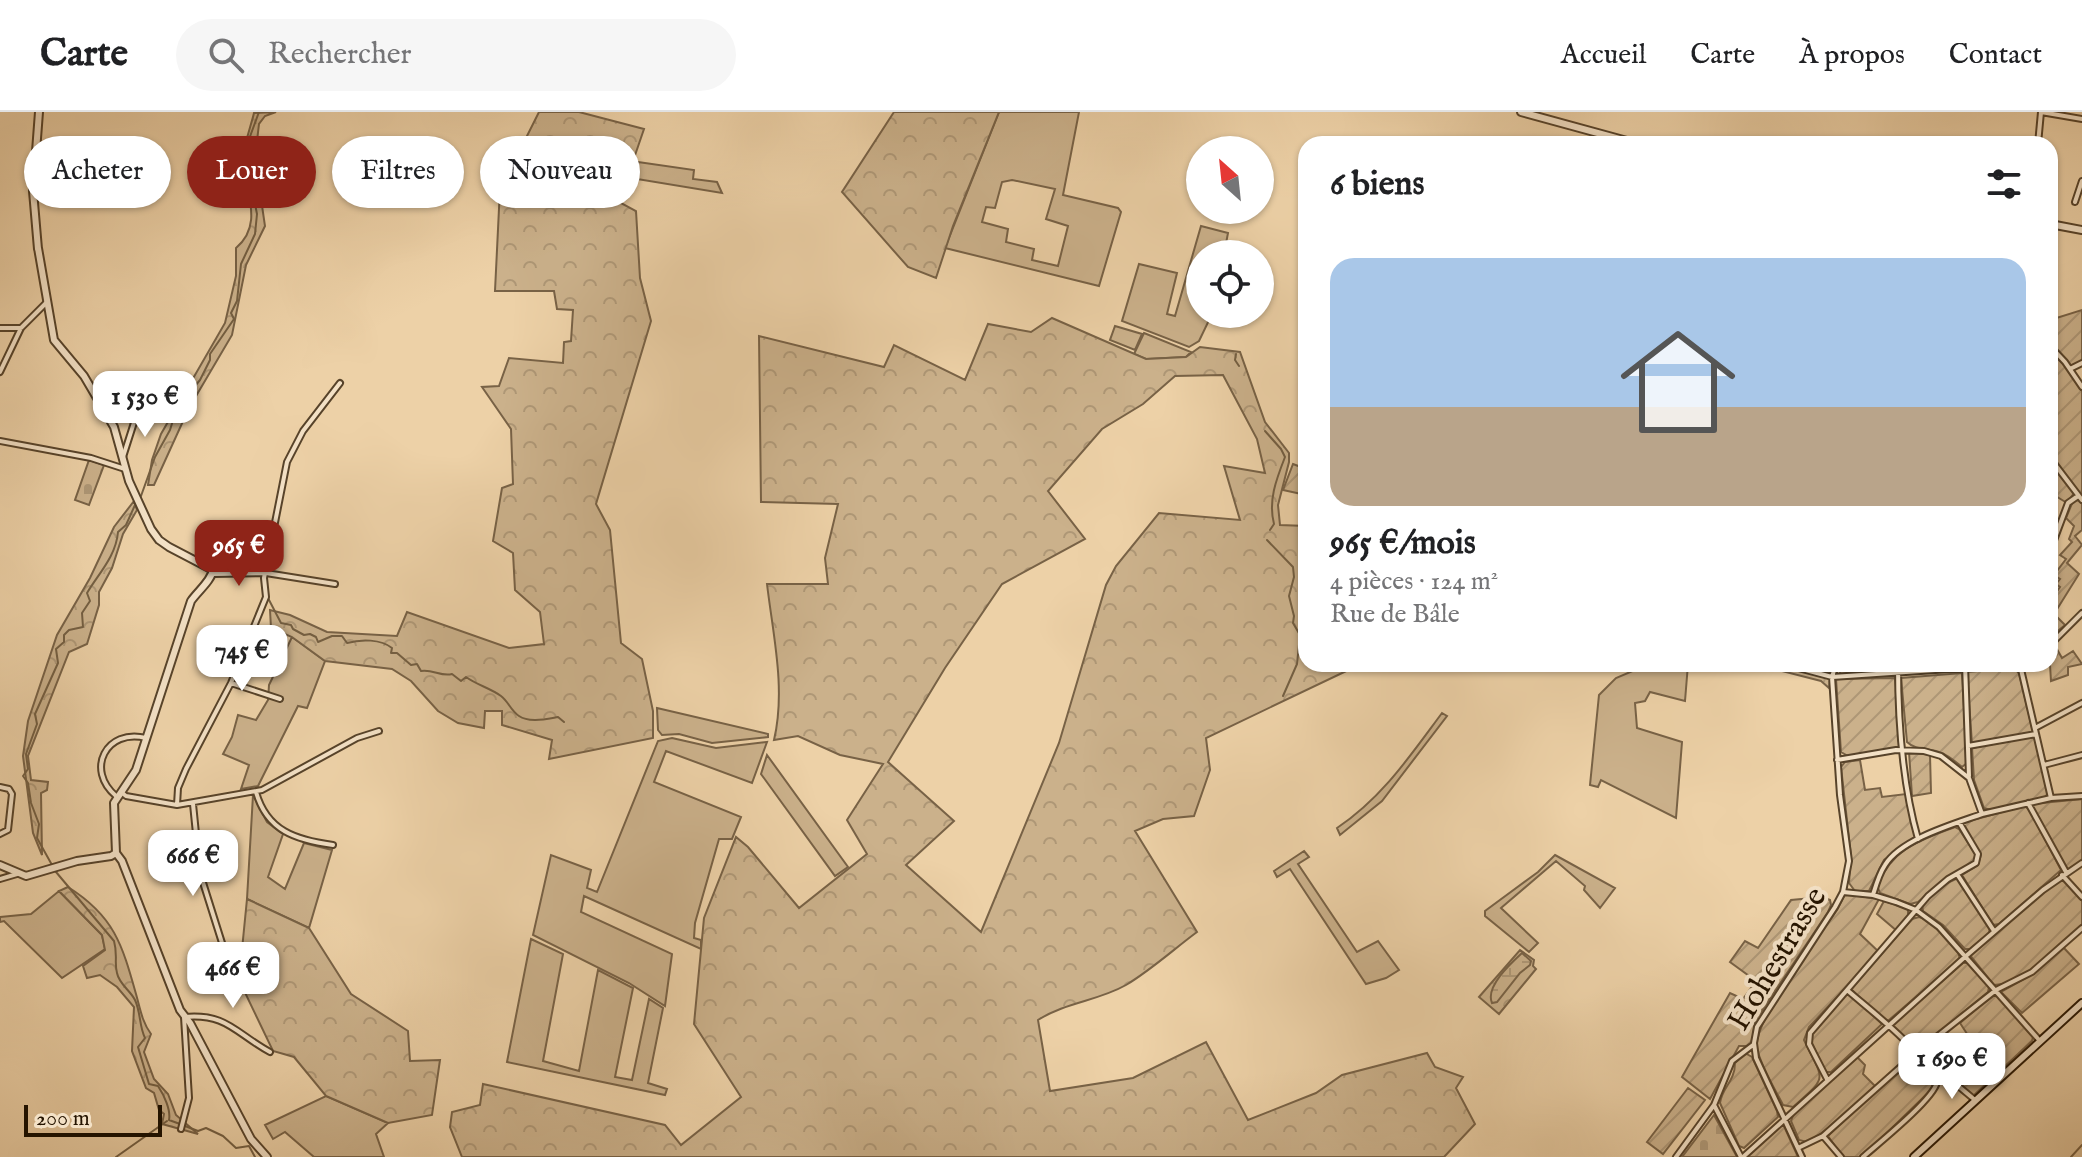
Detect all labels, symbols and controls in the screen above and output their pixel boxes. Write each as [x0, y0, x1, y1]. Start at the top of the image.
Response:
search box [176, 19, 736, 91]
text: Carte [40, 31, 128, 79]
icon: search [204, 33, 248, 77]
text: Rechercher [268, 36, 412, 74]
text: Accueil [1561, 38, 1646, 73]
text: Carte [1690, 38, 1755, 73]
text: À propos [1799, 38, 1905, 73]
text: Contact [1949, 38, 2042, 73]
chip: Acheter [24, 136, 171, 208]
chip: Louer [187, 136, 316, 208]
chip: Filtres [332, 136, 464, 208]
chip: Nouveau [480, 136, 640, 208]
north arrow [1186, 136, 1274, 224]
map controls [1186, 136, 1274, 328]
icon: filters [1982, 162, 2026, 206]
text: 6 biens [1330, 163, 1424, 206]
button: locate [1186, 240, 1274, 328]
icon: home [1606, 310, 1750, 454]
pin: 1 530 € [71, 371, 219, 439]
text: 1 530 € [111, 380, 179, 413]
pin: 965 € [183, 520, 295, 588]
text: 965 €/mois [1330, 522, 1476, 565]
text: 965 € [213, 529, 265, 562]
text: 4 pièces · 124 m² [1330, 565, 1498, 598]
text: Rue de Bâle [1330, 598, 1460, 631]
pin: 745 € [186, 625, 298, 693]
text: 745 € [214, 634, 270, 667]
pin: 666 € [137, 830, 249, 898]
text: 666 € [166, 839, 220, 872]
street label: Hohestrasse [1719, 880, 1837, 1039]
pin: 466 € [177, 942, 289, 1010]
text: 466 € [205, 951, 261, 984]
pin: 1 690 € [1878, 1033, 2026, 1101]
text: 1 690 € [1916, 1042, 1988, 1075]
scale bar [24, 1101, 162, 1137]
text: 200 m [36, 1105, 90, 1133]

